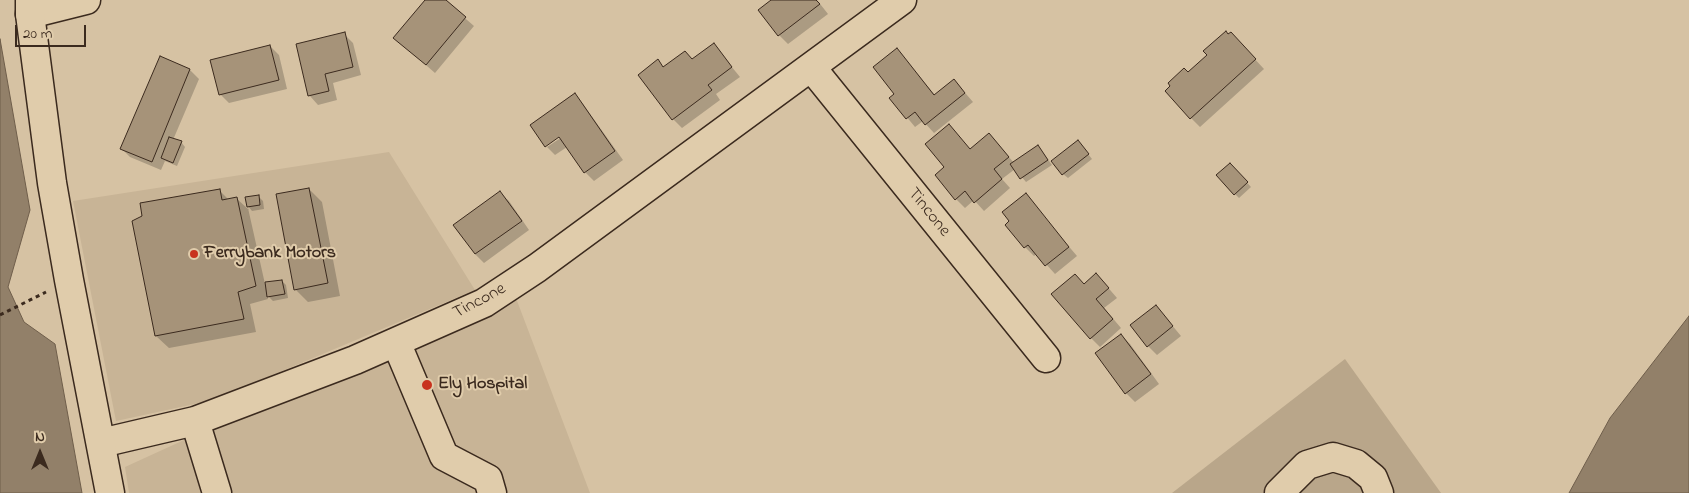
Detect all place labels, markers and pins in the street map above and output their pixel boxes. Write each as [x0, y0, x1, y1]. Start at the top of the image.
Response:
place label: Ferrybank Motors [204, 243, 336, 265]
marker: Ferrybank Motors [188, 248, 200, 260]
place label: Ely Hospital [438, 374, 527, 396]
marker: Ely Hospital [420, 378, 434, 392]

